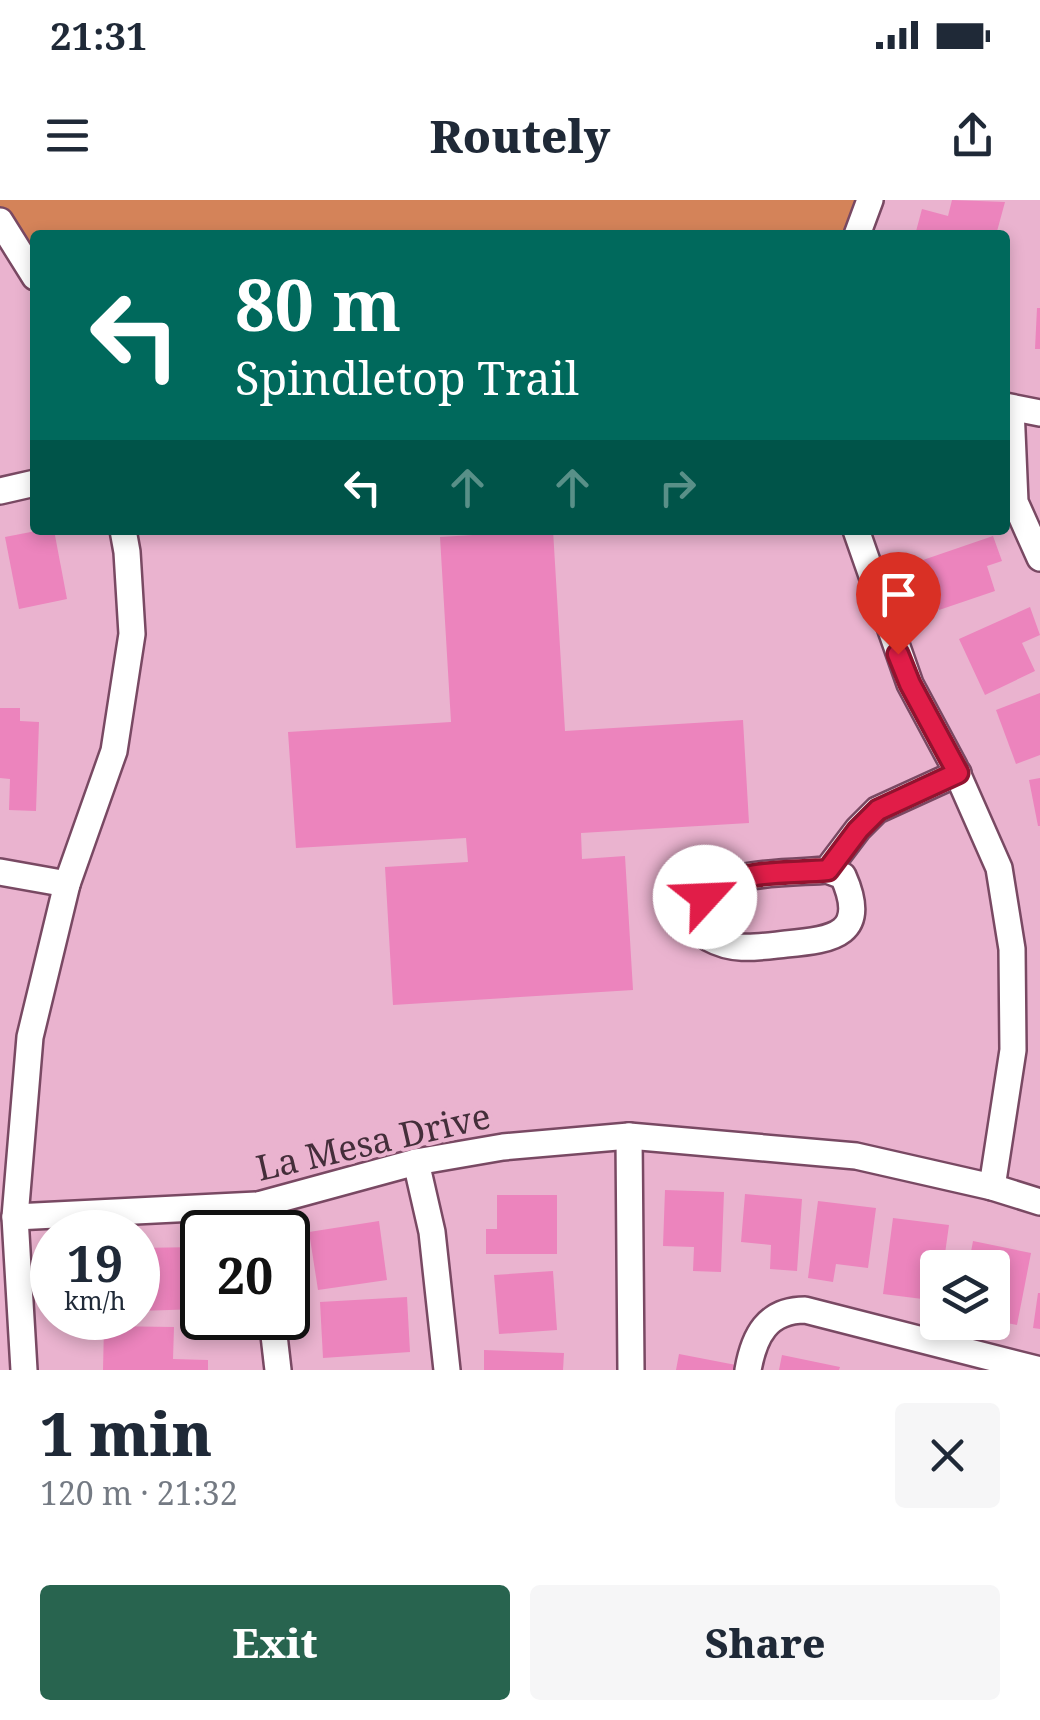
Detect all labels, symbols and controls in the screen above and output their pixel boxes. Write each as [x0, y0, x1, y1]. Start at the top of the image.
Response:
text: 21:31 [50, 9, 147, 61]
text: Routely [430, 105, 610, 166]
icon: menu [40, 108, 95, 163]
icon: share [945, 108, 1000, 163]
text: 80 m [235, 256, 401, 352]
icon: left [70, 270, 200, 400]
text: Spindletop Trail [235, 347, 579, 408]
icon: left [335, 460, 390, 515]
icon: ahead [440, 460, 495, 515]
icon: ahead [545, 460, 600, 515]
icon: right [650, 460, 705, 515]
pin [856, 552, 941, 655]
icon: arrive [871, 567, 926, 622]
position arrow [653, 845, 757, 949]
street label: La Mesa Drive [251, 1091, 495, 1191]
speed limit sign: 20 [180, 1210, 310, 1340]
text: 19 [67, 1229, 123, 1297]
map controls [920, 1250, 1010, 1340]
button: layers [920, 1250, 1010, 1340]
text: km/h [64, 1283, 126, 1317]
text: 1 min [40, 1392, 212, 1474]
button: close [895, 1403, 1000, 1508]
text: 120 m · 21:32 [40, 1471, 238, 1514]
button: Exit [40, 1585, 510, 1700]
button: Share [530, 1585, 1000, 1700]

